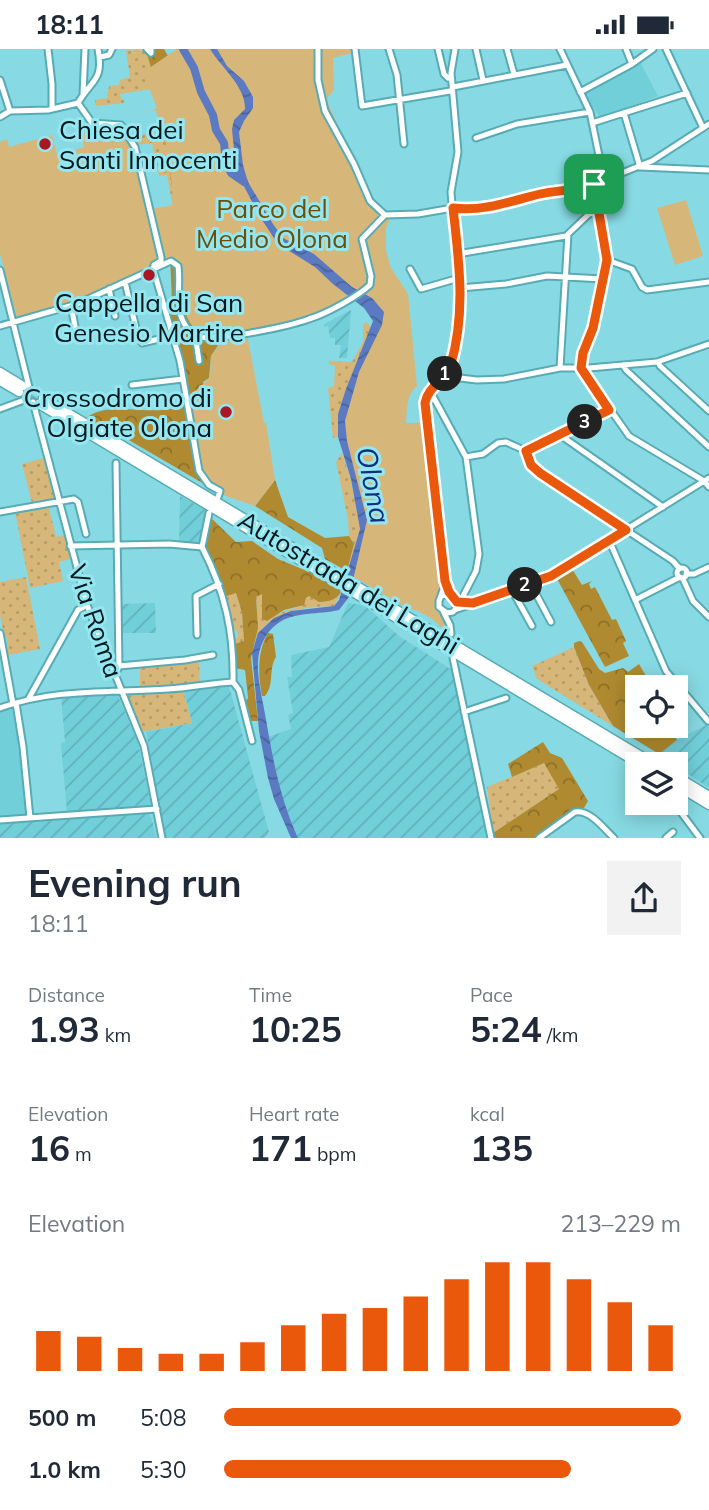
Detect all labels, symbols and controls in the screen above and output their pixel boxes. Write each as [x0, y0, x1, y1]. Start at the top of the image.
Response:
text: 18:11 [35, 8, 104, 41]
place label: Chiesa dei Santi Innocenti [59, 113, 237, 176]
marker: Chiesa dei Santi Innocenti [37, 136, 53, 152]
pin [564, 154, 624, 214]
icon: arrive [575, 165, 613, 203]
park label: Parco del Medio Olona [196, 192, 348, 255]
marker: Cappella di San Genesio Martire [141, 267, 157, 283]
place label: Cappella di San Genesio Martire [54, 286, 244, 349]
pin: 1 [428, 357, 462, 391]
text: 1 [439, 361, 450, 385]
place label: Crossodromo di Olgiate Olona [23, 381, 212, 444]
marker: Crossodromo di Olgiate Olona [218, 404, 234, 420]
pin: 3 [568, 405, 602, 439]
text: 3 [579, 409, 590, 433]
water label: Olona [349, 444, 399, 526]
street label: Autostrada dei Laghi [232, 503, 466, 661]
street label: Via Roma [61, 560, 131, 682]
pin: 2 [508, 567, 542, 603]
text: 2 [519, 572, 530, 596]
map controls [625, 675, 688, 815]
button: locate [625, 675, 688, 738]
button: layers [625, 752, 688, 815]
text: Evening run [28, 859, 242, 907]
button: share [607, 861, 681, 935]
text: 18:11 [28, 909, 88, 938]
text: Distance [28, 983, 105, 1007]
text: Time [249, 983, 292, 1007]
text: Pace [470, 983, 513, 1007]
text: 1.93 [28, 1007, 100, 1051]
text: 10:25 [249, 1007, 342, 1051]
text: 5:24 [470, 1007, 542, 1051]
text: km [100, 1023, 131, 1047]
text: /km [542, 1023, 579, 1047]
text: Elevation [28, 1102, 108, 1126]
text: Heart rate [249, 1102, 339, 1126]
text: kcal [470, 1102, 505, 1126]
text: 16 [28, 1126, 70, 1170]
text: 171 [249, 1126, 312, 1170]
text: 135 [470, 1126, 533, 1170]
text: m [70, 1142, 92, 1166]
text: bpm [312, 1142, 356, 1166]
text: Elevation [28, 1209, 125, 1238]
text: 213–229 m [560, 1209, 681, 1238]
text: 500 m [28, 1403, 96, 1432]
text: 5:08 [140, 1403, 187, 1432]
text: 1.0 km [28, 1455, 101, 1484]
text: 5:30 [140, 1455, 187, 1484]

